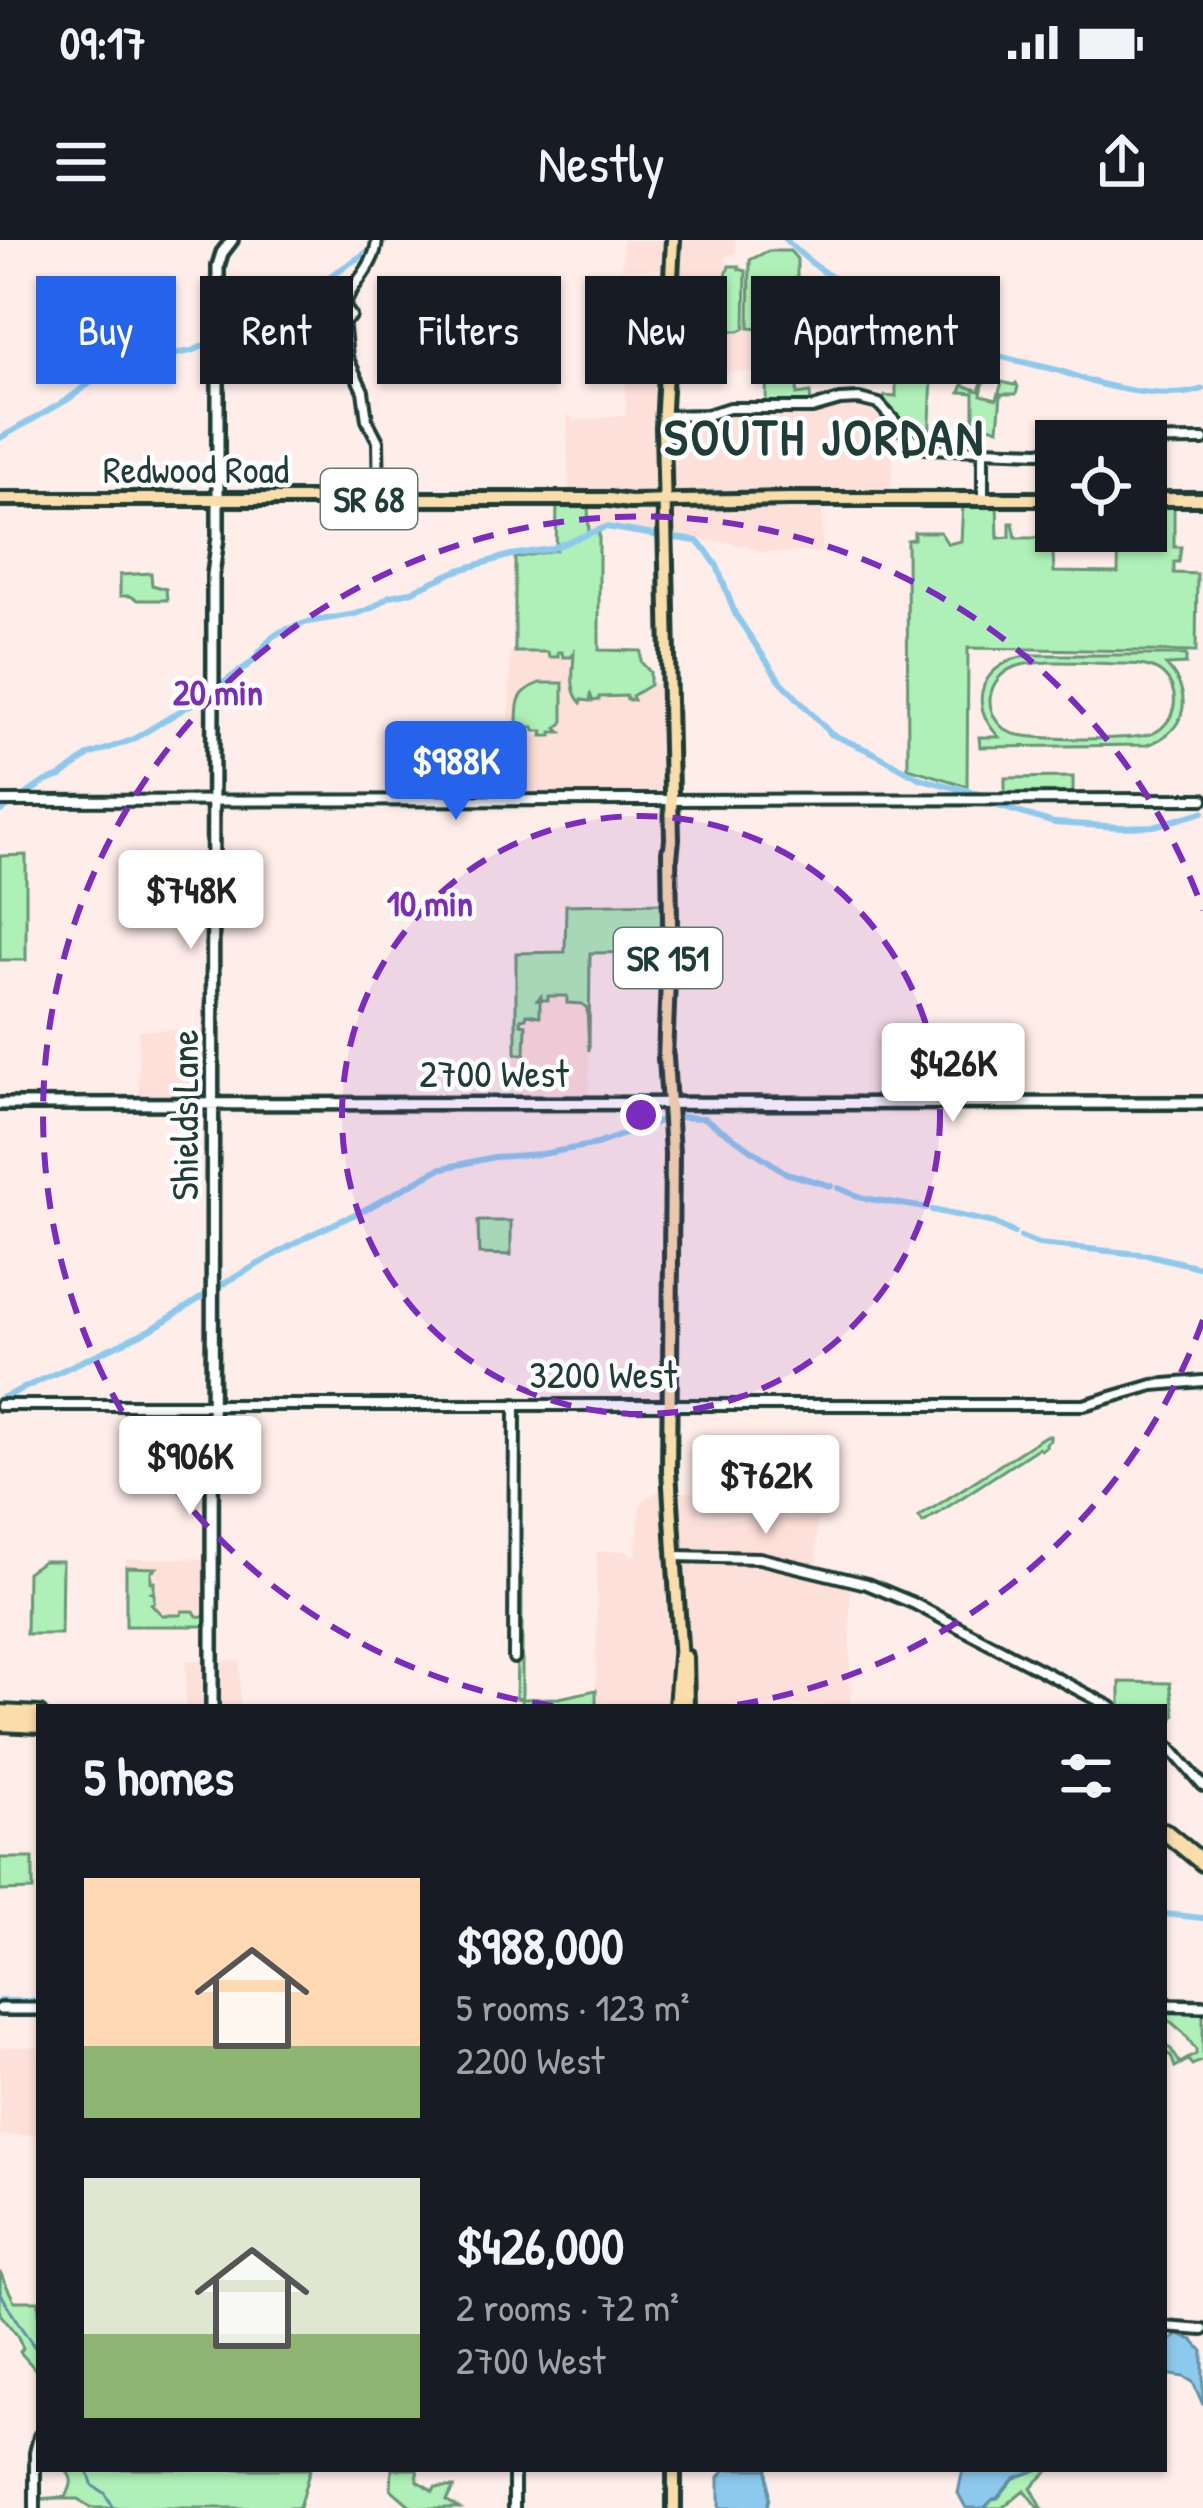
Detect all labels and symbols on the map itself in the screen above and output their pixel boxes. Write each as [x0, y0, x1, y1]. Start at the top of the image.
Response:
district label: SOUTH JORDAN [664, 402, 986, 471]
street label: Redwood Road [103, 442, 289, 495]
road number: SR 68 [321, 469, 417, 529]
text: 20 min [173, 667, 263, 716]
pin: $988K [372, 721, 540, 823]
pin: $748K [107, 850, 275, 952]
text: 10 min [387, 878, 473, 927]
road number: SR 151 [614, 928, 722, 988]
pin: $426K [869, 1023, 1037, 1125]
street label: Shields Lane [157, 1029, 210, 1201]
street label: 2700 West [419, 1046, 569, 1099]
centre of rings [620, 1094, 662, 1136]
street label: 3200 West [529, 1347, 677, 1400]
pin: $906K [106, 1416, 274, 1518]
pin: $762K [682, 1435, 850, 1537]

